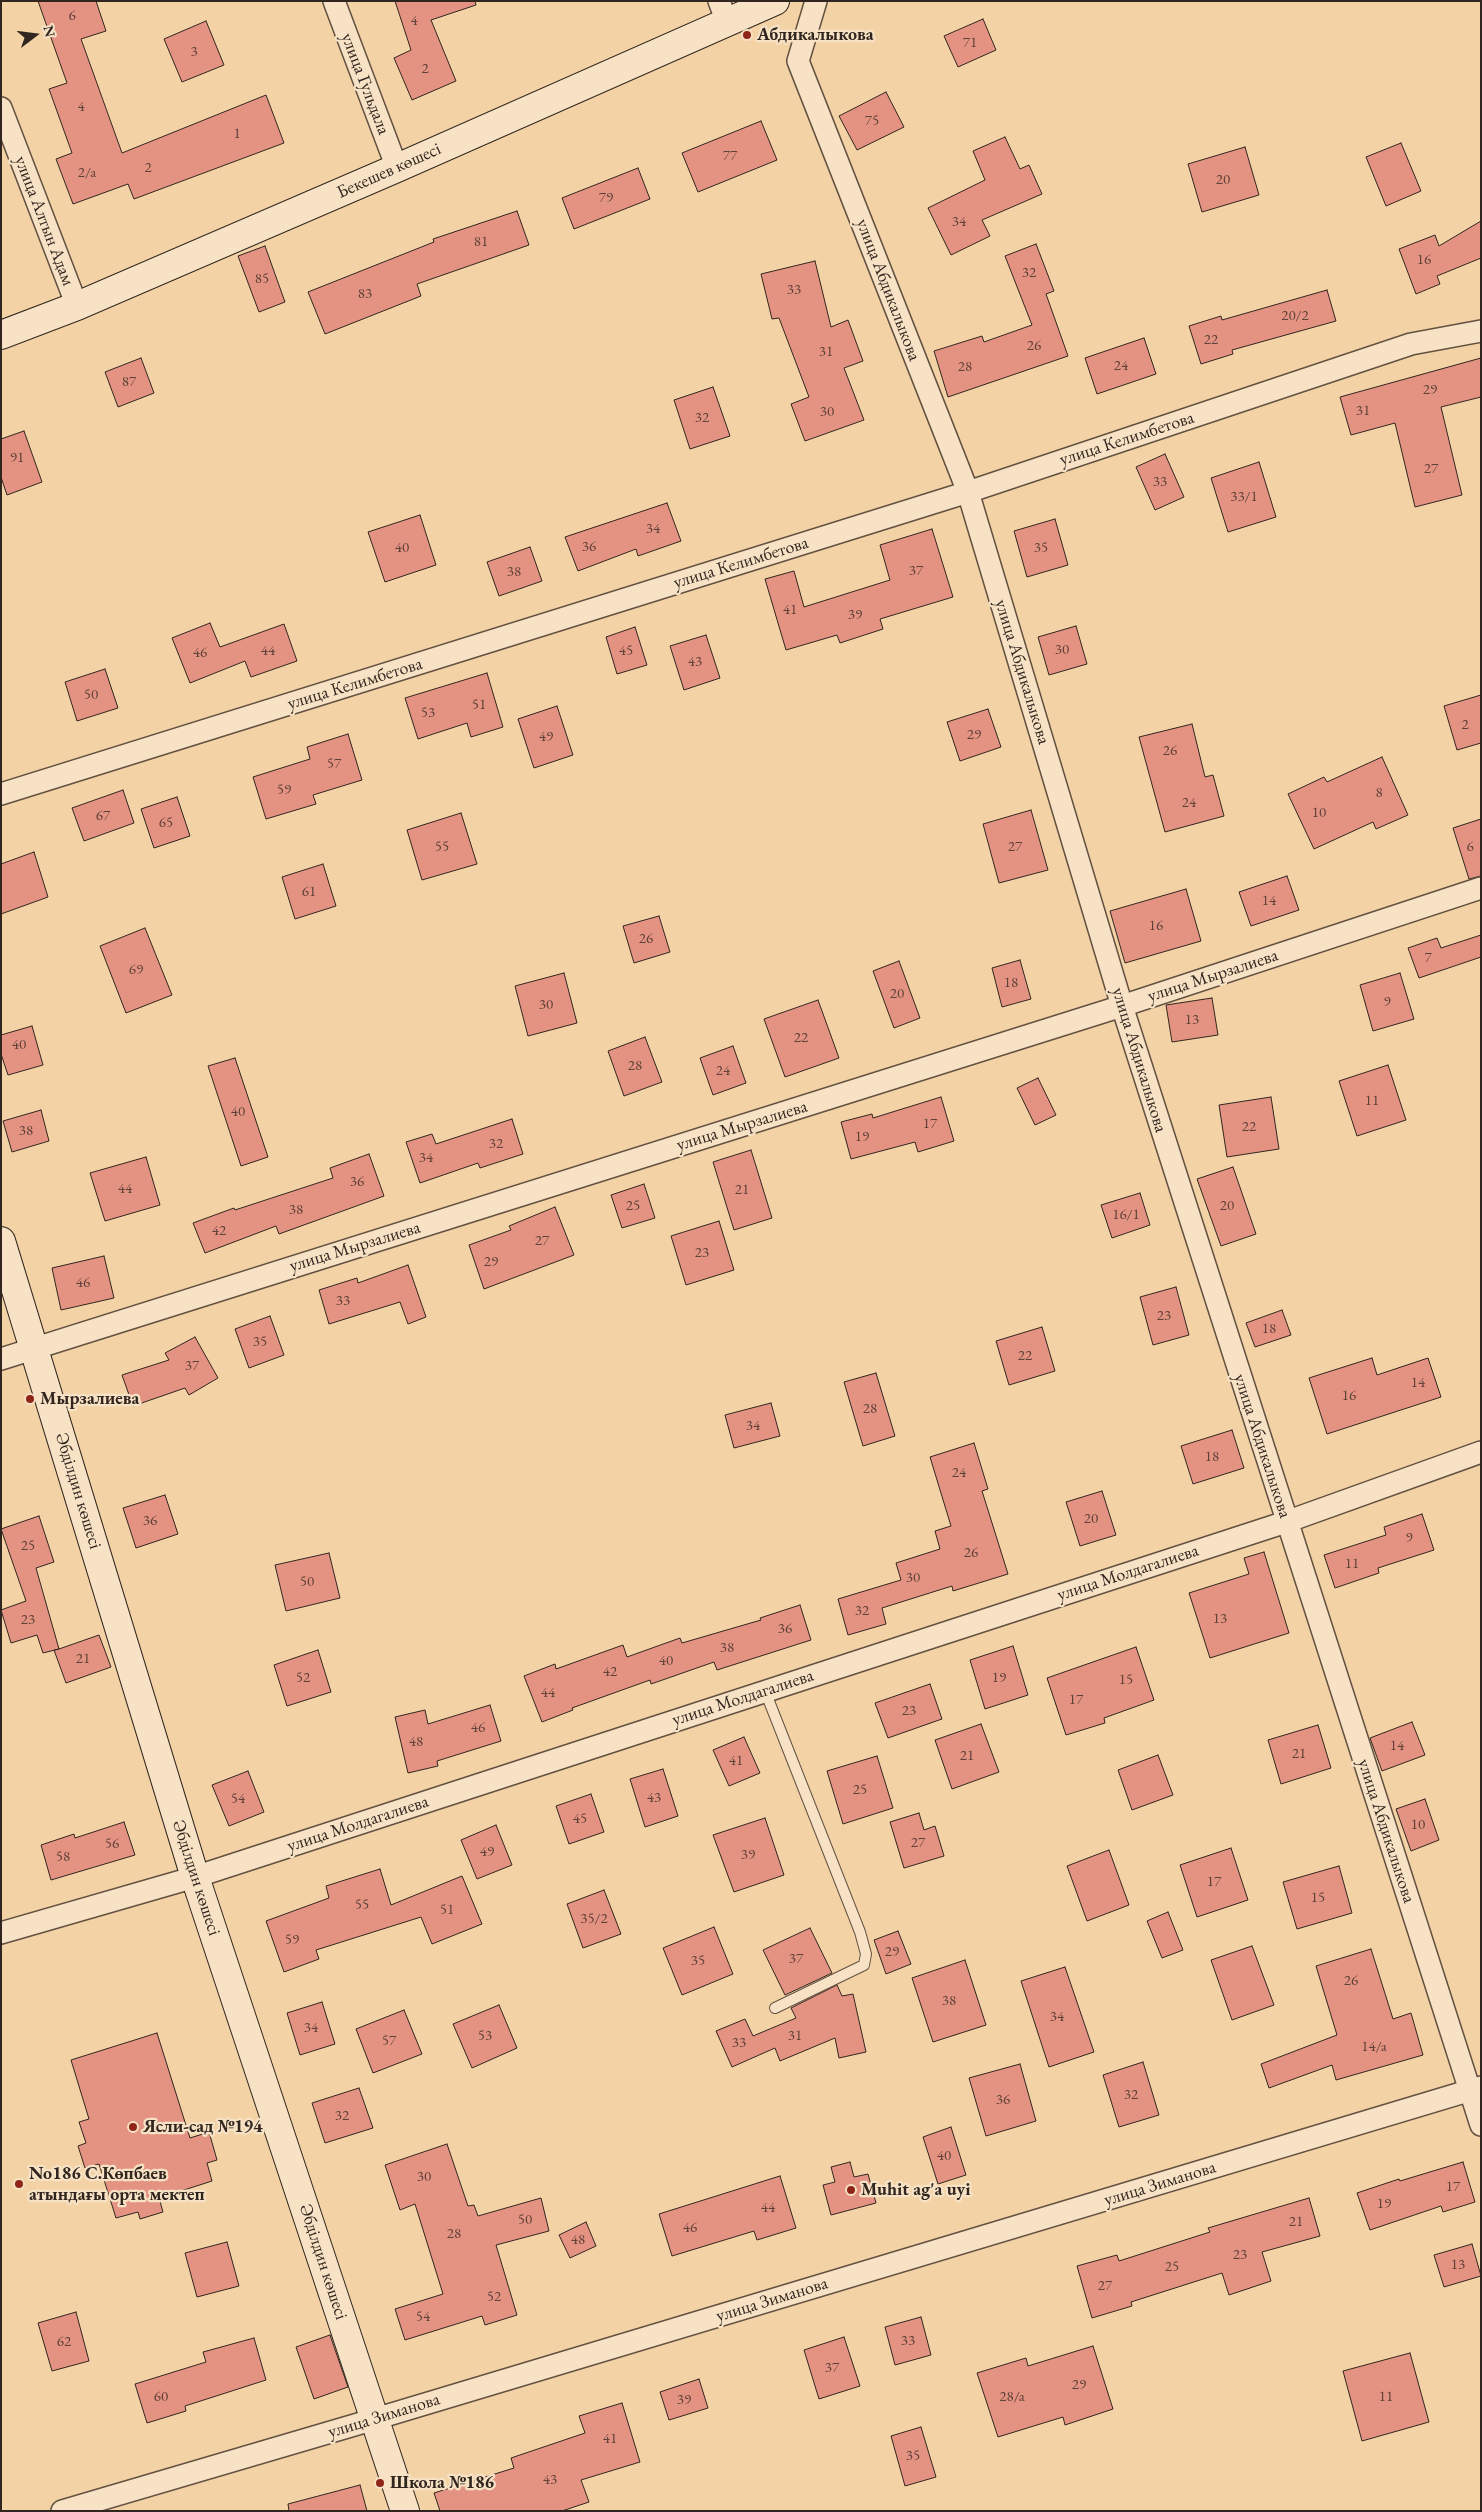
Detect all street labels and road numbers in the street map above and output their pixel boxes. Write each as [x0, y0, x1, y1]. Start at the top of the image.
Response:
street label: улица Гульдала [336, 30, 394, 138]
street label: Бекешев көшесі [334, 138, 444, 204]
street label: улица Алтын Адам [9, 153, 79, 289]
street label: улица Абдикалыкова [851, 216, 925, 364]
street label: улица Келимбетова [1057, 407, 1197, 471]
street label: улица Келимбетова [671, 532, 811, 594]
street label: улица Абдикалыкова [990, 597, 1054, 747]
street label: улица Келимбетова [285, 653, 425, 715]
street label: улица Мырзалиева [1145, 945, 1281, 1007]
street label: улица Абдикалыкова [1107, 985, 1171, 1135]
street label: улица Мырзалиева [674, 1096, 810, 1156]
street label: улица Мырзалиева [287, 1217, 423, 1277]
street label: улица Абдикалыкова [1228, 1371, 1296, 1521]
street label: Әбділдин көшесі [50, 1430, 106, 1552]
street label: улица Молдагалиева [1055, 1540, 1201, 1606]
street label: улица Молдагалиева [670, 1665, 816, 1731]
street label: улица Абдикалыкова [1352, 1756, 1420, 1906]
street label: улица Молдагалиева [285, 1791, 431, 1857]
street label: Әбділдин көшесі [167, 1818, 225, 1938]
street label: улица Зиманова [1101, 2157, 1219, 2211]
street label: Әбділдин көшесі [294, 2202, 352, 2322]
street label: улица Зиманова [713, 2273, 831, 2327]
street label: улица Зиманова [325, 2389, 443, 2443]

